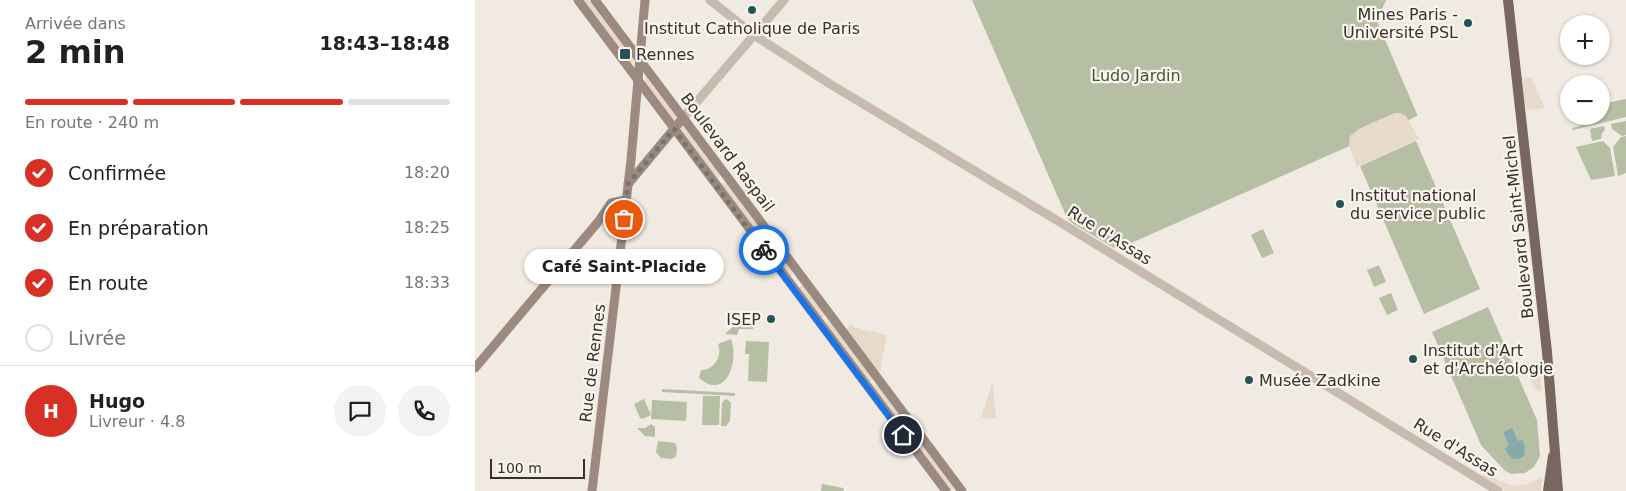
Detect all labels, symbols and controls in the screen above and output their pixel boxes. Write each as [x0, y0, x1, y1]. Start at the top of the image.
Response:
marker: Institut Catholique de Paris [746, 4, 758, 16]
place label: Mines Paris - Université PSL [1343, 5, 1458, 42]
text: Arrivée dans [25, 14, 126, 33]
map controls [1560, 15, 1610, 125]
button: + [1560, 15, 1610, 65]
marker: Mines Paris - Université PSL [1462, 17, 1474, 29]
place label: Institut Catholique de Paris [644, 19, 860, 38]
text: 18:43–18:48 [320, 32, 450, 54]
text: 2 min [25, 33, 126, 71]
place label: Rennes [636, 45, 695, 64]
marker: Rennes [618, 47, 632, 61]
park label: Ludo Jardin [1091, 66, 1181, 85]
button: − [1560, 75, 1610, 125]
street label: Boulevard Raspail [677, 89, 778, 215]
text: En route · 240 m [25, 113, 159, 132]
street label: Boulevard Saint-Michel [1499, 134, 1538, 319]
icon: check [25, 159, 53, 187]
text: Confirmée [68, 162, 166, 184]
text: 18:20 [404, 163, 450, 182]
place label: Institut national du service public [1350, 186, 1486, 223]
pin [603, 198, 645, 240]
marker: Institut national du service public [1334, 198, 1346, 210]
street label: Rue d'Assas [1064, 202, 1155, 269]
icon: bag [610, 205, 638, 233]
icon: check [25, 214, 53, 242]
text: En préparation [68, 217, 209, 239]
text: 18:25 [404, 218, 450, 237]
courier [739, 225, 789, 275]
icon: bike [750, 236, 778, 264]
callout: Café Saint-Placide [524, 249, 724, 284]
text: Café Saint-Placide [542, 257, 706, 276]
icon: check [25, 269, 53, 297]
text: En route [68, 272, 148, 294]
text: 18:33 [404, 273, 450, 292]
street label: Rue de Rennes [576, 303, 609, 423]
place label: ISEP [726, 310, 761, 329]
marker: ISEP [765, 313, 777, 325]
text: Livrée [68, 327, 126, 349]
place label: Institut d'Art et d'Archéologie [1423, 341, 1553, 378]
marker: Institut d'Art et d'Archéologie [1407, 353, 1419, 365]
place label: Musée Zadkine [1259, 371, 1381, 390]
marker: Musée Zadkine [1243, 374, 1255, 386]
button: chat [334, 385, 386, 437]
button: phone [398, 385, 450, 437]
text: Hugo [89, 390, 145, 412]
text: H [43, 400, 59, 422]
text: Livreur · 4.8 [89, 412, 185, 431]
pin [882, 414, 924, 456]
street label: Rue d'Assas [1410, 414, 1501, 481]
icon: home [889, 421, 917, 449]
scale bar [490, 456, 585, 479]
text: 100 m [497, 460, 542, 476]

